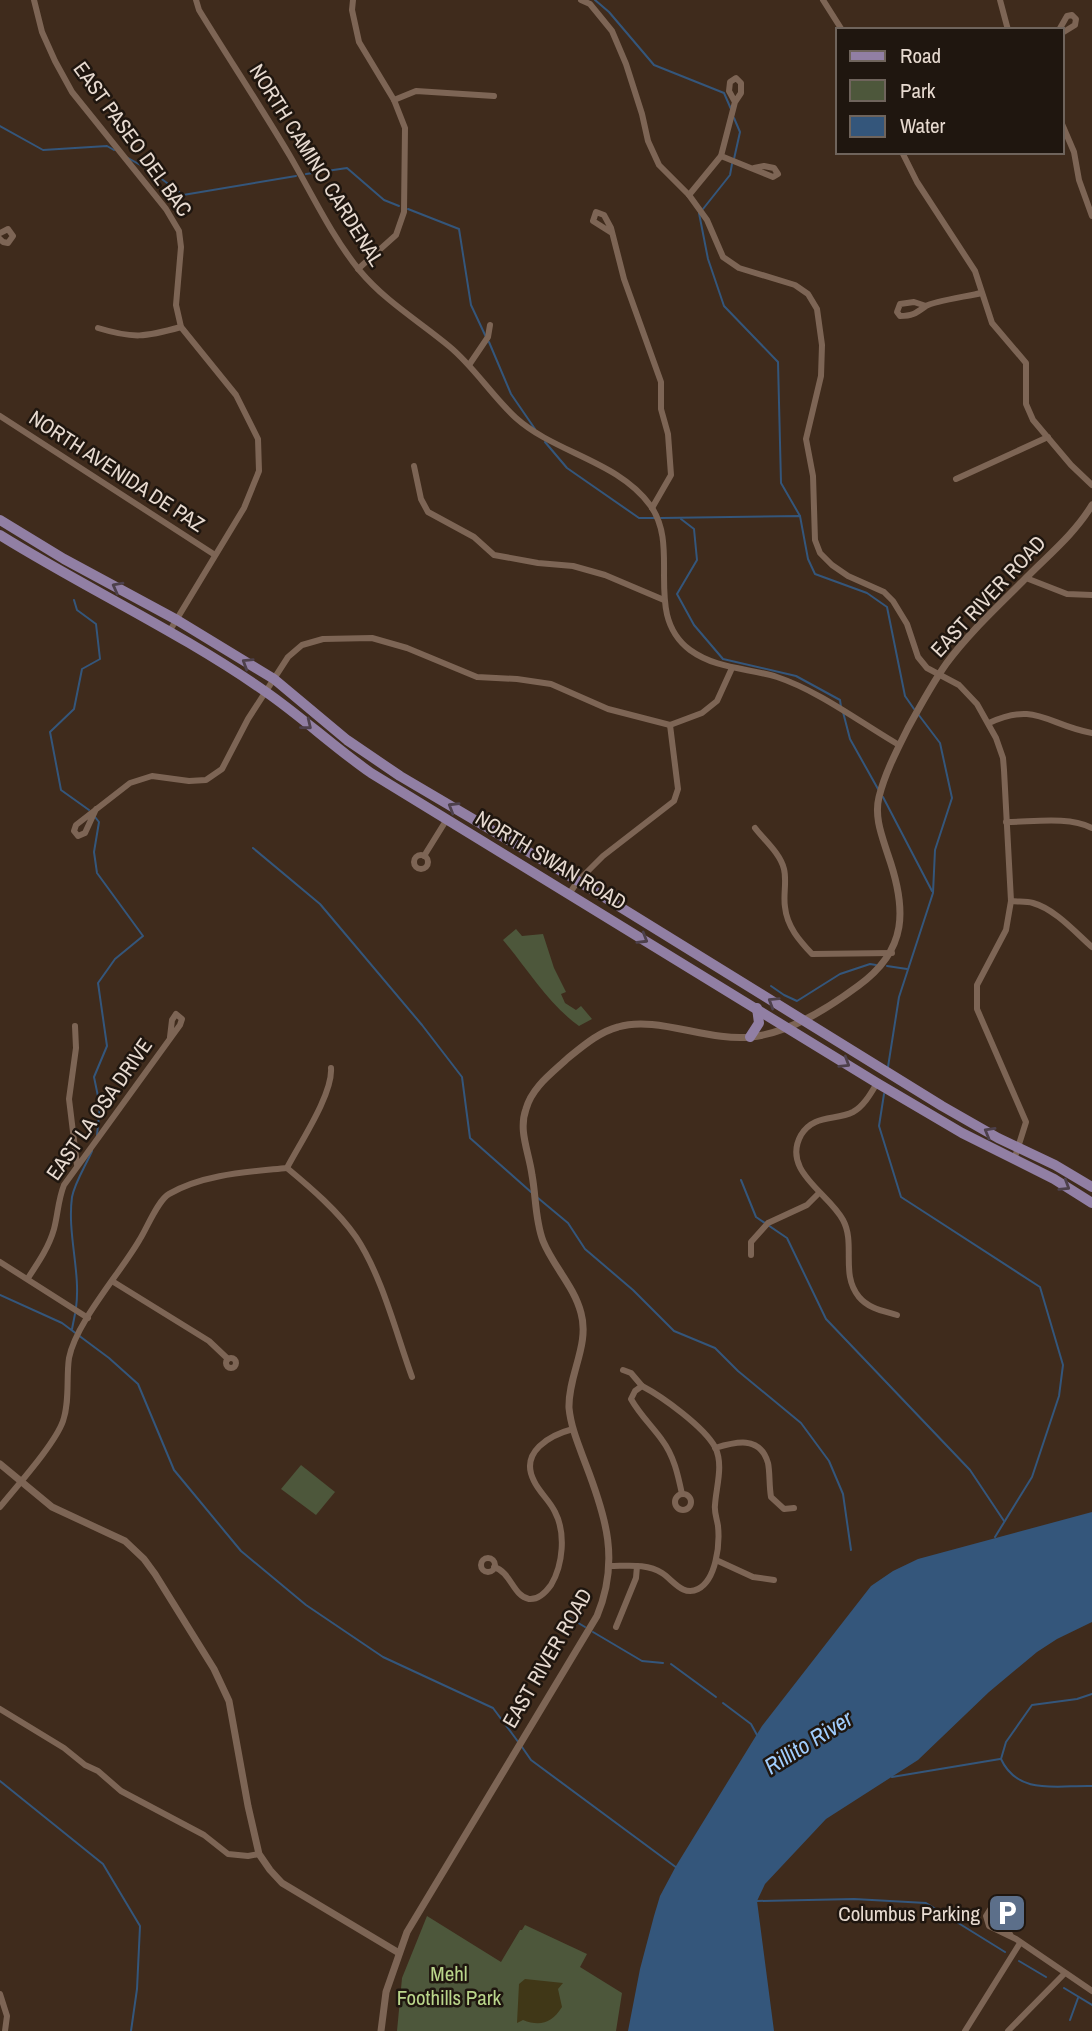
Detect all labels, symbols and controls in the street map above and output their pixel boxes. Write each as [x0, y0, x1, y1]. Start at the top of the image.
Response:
legend [836, 28, 1064, 154]
text: Road [900, 41, 941, 70]
street label: EAST PASEO DEL BAC [67, 55, 199, 223]
street label: NORTH CAMINO CARDENAL [243, 58, 391, 272]
text: Park [900, 76, 936, 105]
text: Water [900, 111, 946, 140]
street label: NORTH AVENIDA DE PAZ [24, 403, 211, 539]
street label: EAST RIVER ROAD [924, 529, 1052, 663]
one-way arrow [111, 582, 124, 595]
one-way arrow [242, 658, 255, 671]
one-way arrow [298, 717, 311, 729]
one-way arrow [448, 803, 461, 816]
street label: NORTH SWAN ROAD [470, 803, 632, 917]
one-way arrow [636, 931, 649, 944]
one-way arrow [768, 998, 781, 1011]
street label: EAST LA OSA DRIVE [39, 1032, 159, 1186]
one-way arrow [838, 1055, 851, 1068]
one-way arrow [983, 1127, 996, 1140]
one-way arrow [1058, 1177, 1071, 1190]
street label: EAST RIVER ROAD [495, 1583, 599, 1733]
water label: Rillito River [758, 1702, 859, 1781]
parking icon: Columbus Parking [986, 1892, 1028, 1934]
place label: Columbus Parking [838, 1899, 980, 1928]
park label: Mehl Foothills Park [397, 1959, 502, 2012]

